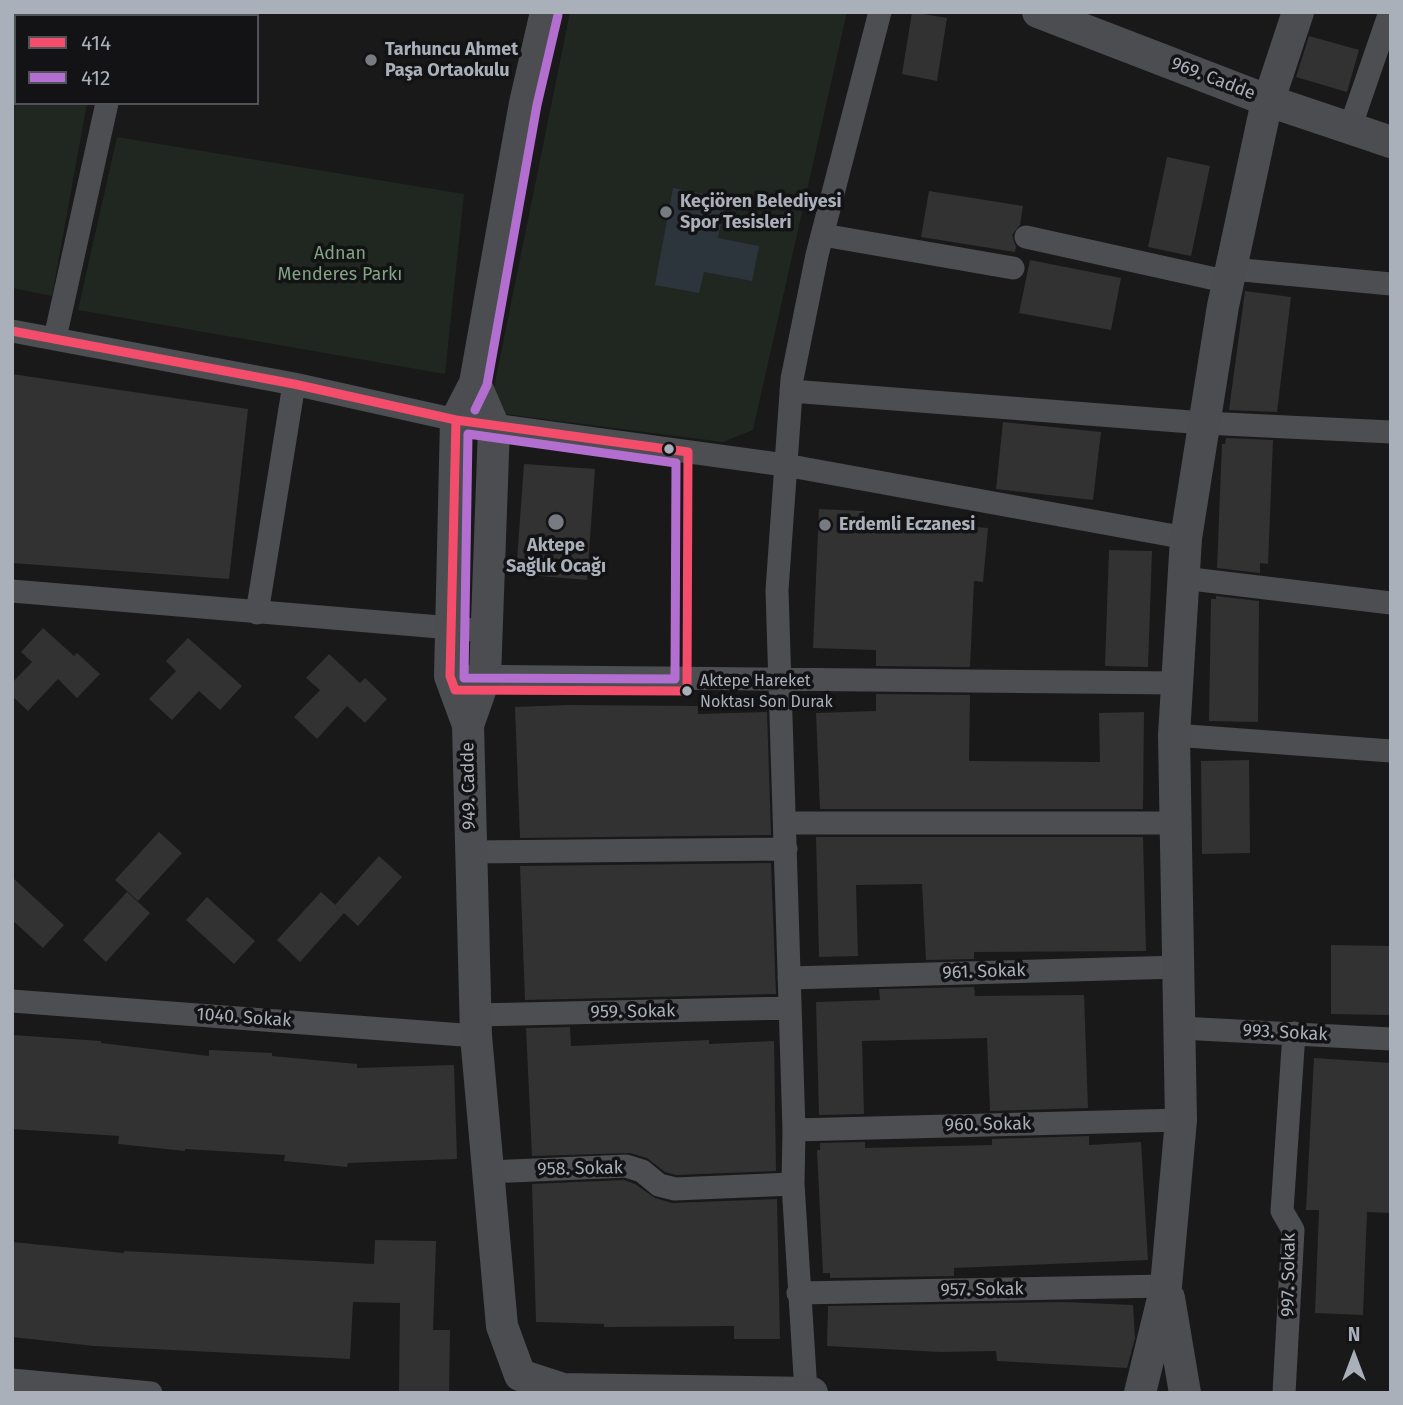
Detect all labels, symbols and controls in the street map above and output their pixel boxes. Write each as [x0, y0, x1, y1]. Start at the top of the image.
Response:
legend [14, 14, 259, 105]
text: 414 [81, 30, 111, 56]
place label: Tarhuncu Ahmet Paşa Ortaokulu [385, 39, 518, 82]
marker: Tarhuncu Ahmet Paşa Ortaokulu [363, 52, 379, 68]
street label: 969. Cadde [1168, 53, 1258, 105]
text: 412 [81, 65, 110, 91]
place label: Keçiören Belediyesi Spor Tesisleri [680, 191, 841, 234]
marker: Keçiören Belediyesi Spor Tesisleri [658, 204, 674, 220]
park label: Adnan Menderes Parkı [278, 243, 402, 286]
unlabelled marker [662, 442, 676, 456]
marker: Aktepe Sağlık Ocağı [546, 512, 566, 532]
place label: Erdemli Eczanesi [839, 514, 975, 536]
marker: Erdemli Eczanesi [817, 517, 833, 533]
place label: Aktepe Sağlık Ocağı [506, 535, 606, 578]
place label: Aktepe Hareket Noktası Son Durak [700, 672, 833, 710]
marker: Aktepe Hareket Noktası Son Durak [680, 684, 694, 698]
street label: 949. Cadde [457, 742, 481, 830]
street label: 961. Sokak [942, 960, 1026, 984]
street label: 959. Sokak [590, 1000, 676, 1024]
street label: 1040. Sokak [196, 1004, 292, 1032]
street label: 993. Sokak [1242, 1020, 1328, 1046]
street label: 960. Sokak [945, 1113, 1031, 1137]
street label: 958. Sokak [537, 1157, 623, 1181]
street label: 997. Sokak [1277, 1233, 1301, 1317]
street label: 957. Sokak [940, 1278, 1024, 1302]
north arrow [1319, 1321, 1389, 1391]
text: N [1348, 1323, 1360, 1346]

